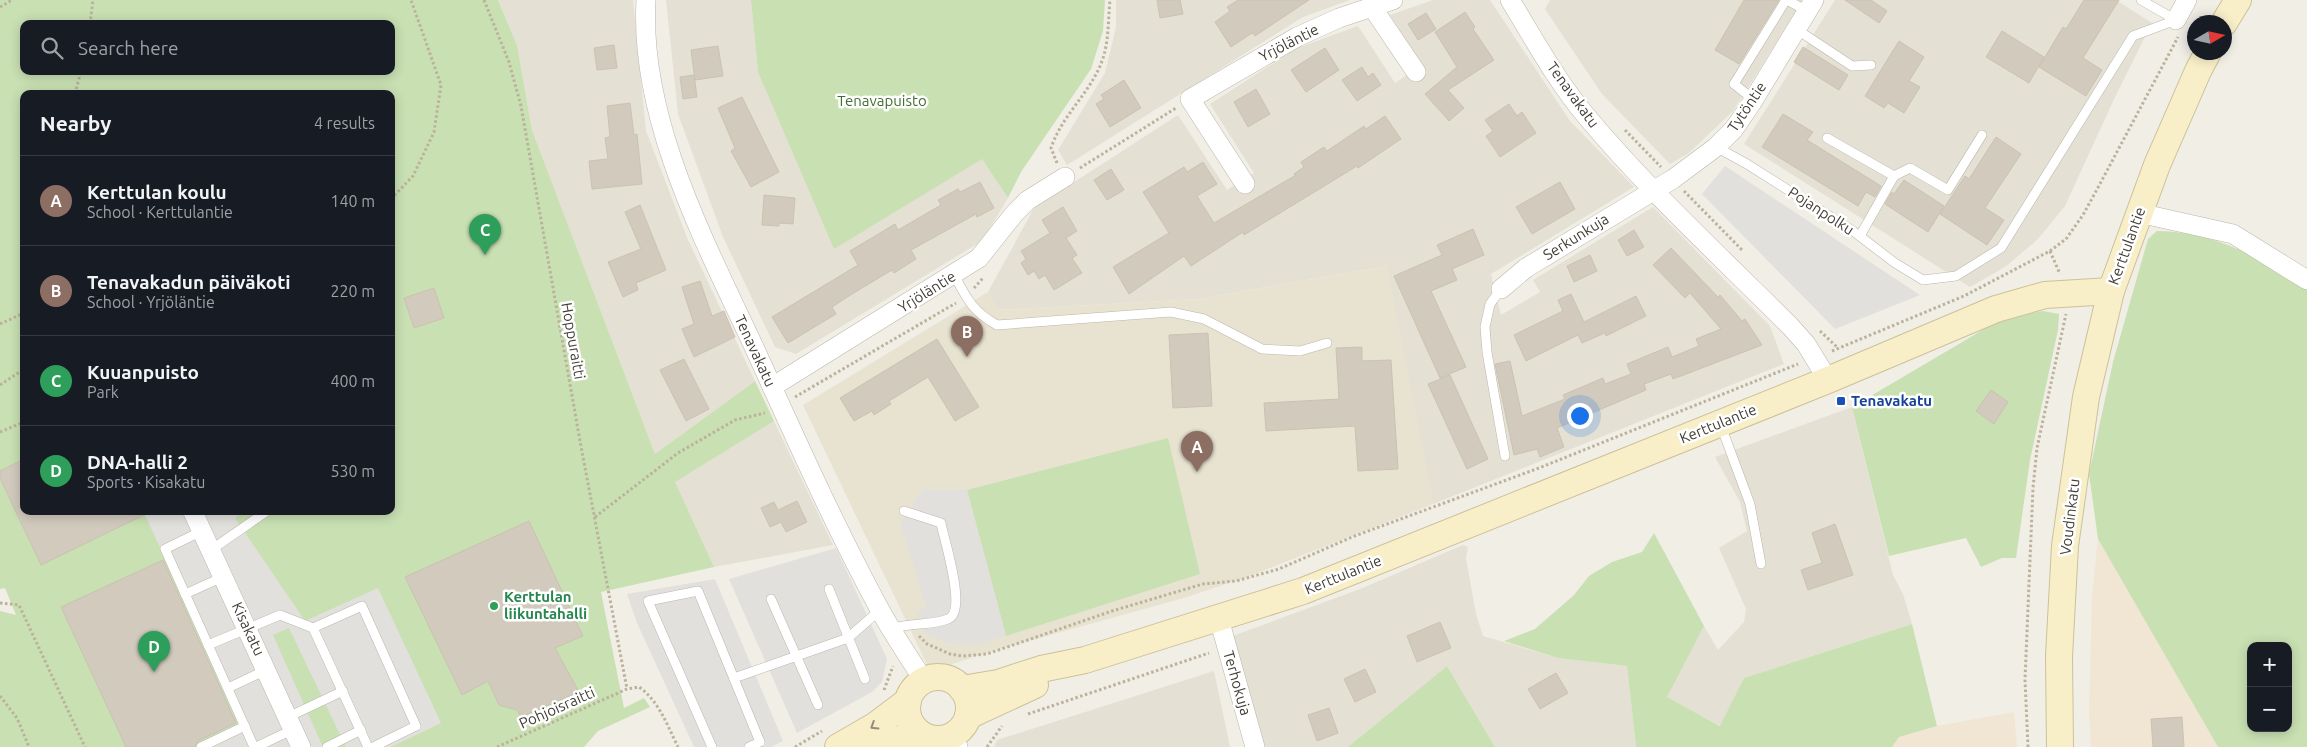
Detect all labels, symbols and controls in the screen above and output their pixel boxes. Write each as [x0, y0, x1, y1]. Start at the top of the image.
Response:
north arrow [2187, 15, 2232, 60]
search box [20, 20, 395, 75]
street label: Yrjöläntie [1256, 20, 1321, 65]
icon: search [38, 34, 66, 62]
text: Search here [78, 37, 178, 59]
street label: Tenavakatu [1544, 59, 1603, 131]
street label: Tytöntie [1724, 79, 1769, 135]
park label: Tenavapuisto [837, 92, 927, 109]
text: Nearby [40, 111, 111, 135]
text: 4 results [314, 114, 375, 132]
text: Kerttulan koulu [87, 181, 227, 203]
street label: Pojanpolku [1785, 183, 1857, 238]
text: A [50, 192, 62, 210]
text: 140 m [330, 192, 375, 210]
text: School · Kerttulantie [87, 203, 233, 221]
street label: Kerttulantie [2105, 205, 2148, 287]
street label: Serkunkuja [1540, 210, 1612, 263]
pin: C [469, 214, 501, 255]
street label: Yrjöläntie [895, 267, 959, 316]
text: Tenavakadun päiväkoti [87, 271, 291, 293]
text: B [51, 282, 61, 300]
text: 220 m [330, 282, 375, 300]
text: School · Yrjöläntie [87, 293, 215, 311]
street label: Hoppuraitti [558, 301, 589, 381]
street label: Tenavakatu [731, 312, 779, 389]
pin: B [951, 316, 983, 357]
text: Kuuanpuisto [87, 361, 199, 383]
text: C [51, 372, 61, 390]
text: 400 m [330, 372, 375, 390]
text: Park [87, 383, 119, 401]
place label: Tenavakatu [1851, 392, 1932, 409]
marker: Tenavakatu [1835, 395, 1847, 407]
street label: Kerttulantie [1677, 400, 1759, 447]
your location [1567, 403, 1593, 429]
pin: A [1181, 431, 1213, 472]
text: DNA-halli 2 [87, 451, 188, 473]
text: D [50, 462, 62, 480]
text: 530 m [330, 462, 375, 480]
text: Sports · Kisakatu [87, 473, 206, 491]
street label: Voudinkatu [2056, 478, 2083, 556]
street label: Kerttulantie [1302, 551, 1384, 598]
place label: Kerttulan liikuntahalli [504, 588, 587, 622]
street label: Kisakatu [229, 599, 268, 658]
marker: Kerttulan liikuntahalli [488, 600, 500, 612]
pin: D [138, 631, 170, 672]
map controls [2247, 642, 2292, 732]
button: + [2247, 642, 2292, 687]
street label: Terhokuja [1220, 649, 1255, 717]
street label: Pohjoisraitti [516, 683, 597, 732]
button: − [2247, 687, 2292, 732]
one-way arrow [870, 719, 879, 729]

